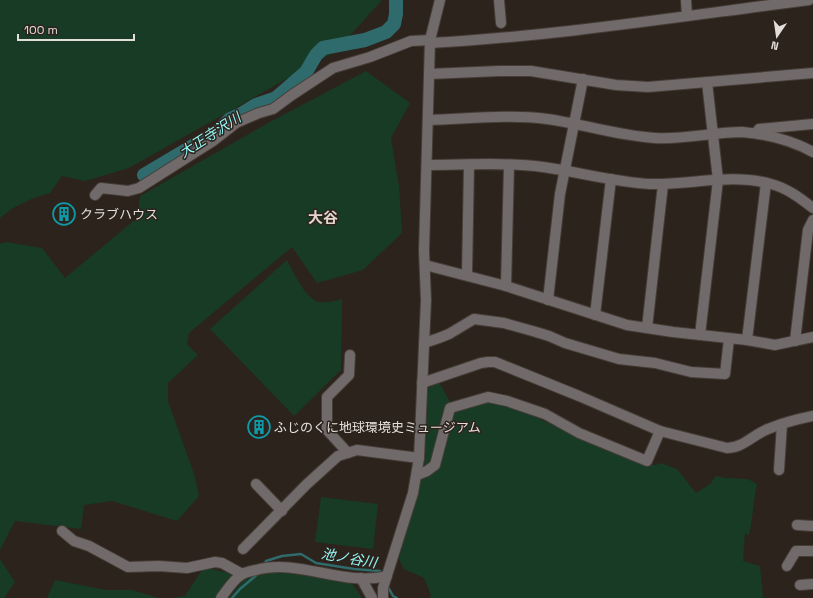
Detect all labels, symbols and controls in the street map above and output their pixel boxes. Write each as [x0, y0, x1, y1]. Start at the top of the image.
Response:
scale bar [18, 16, 134, 42]
north arrow [757, 16, 797, 56]
text: 100 m [24, 22, 58, 38]
text: N [770, 38, 780, 53]
water label: 大正寺沢川 [176, 107, 246, 162]
building icon: クラブハウス [51, 201, 77, 227]
place label: クラブハウス [80, 206, 158, 223]
district label: 大谷 [308, 208, 338, 227]
building icon: ふじのくに地球環境史ミュージアム [246, 414, 272, 440]
place label: ふじのくに地球環境史ミュージアム [274, 419, 481, 436]
water label: 池ノ谷川 [320, 544, 380, 572]

